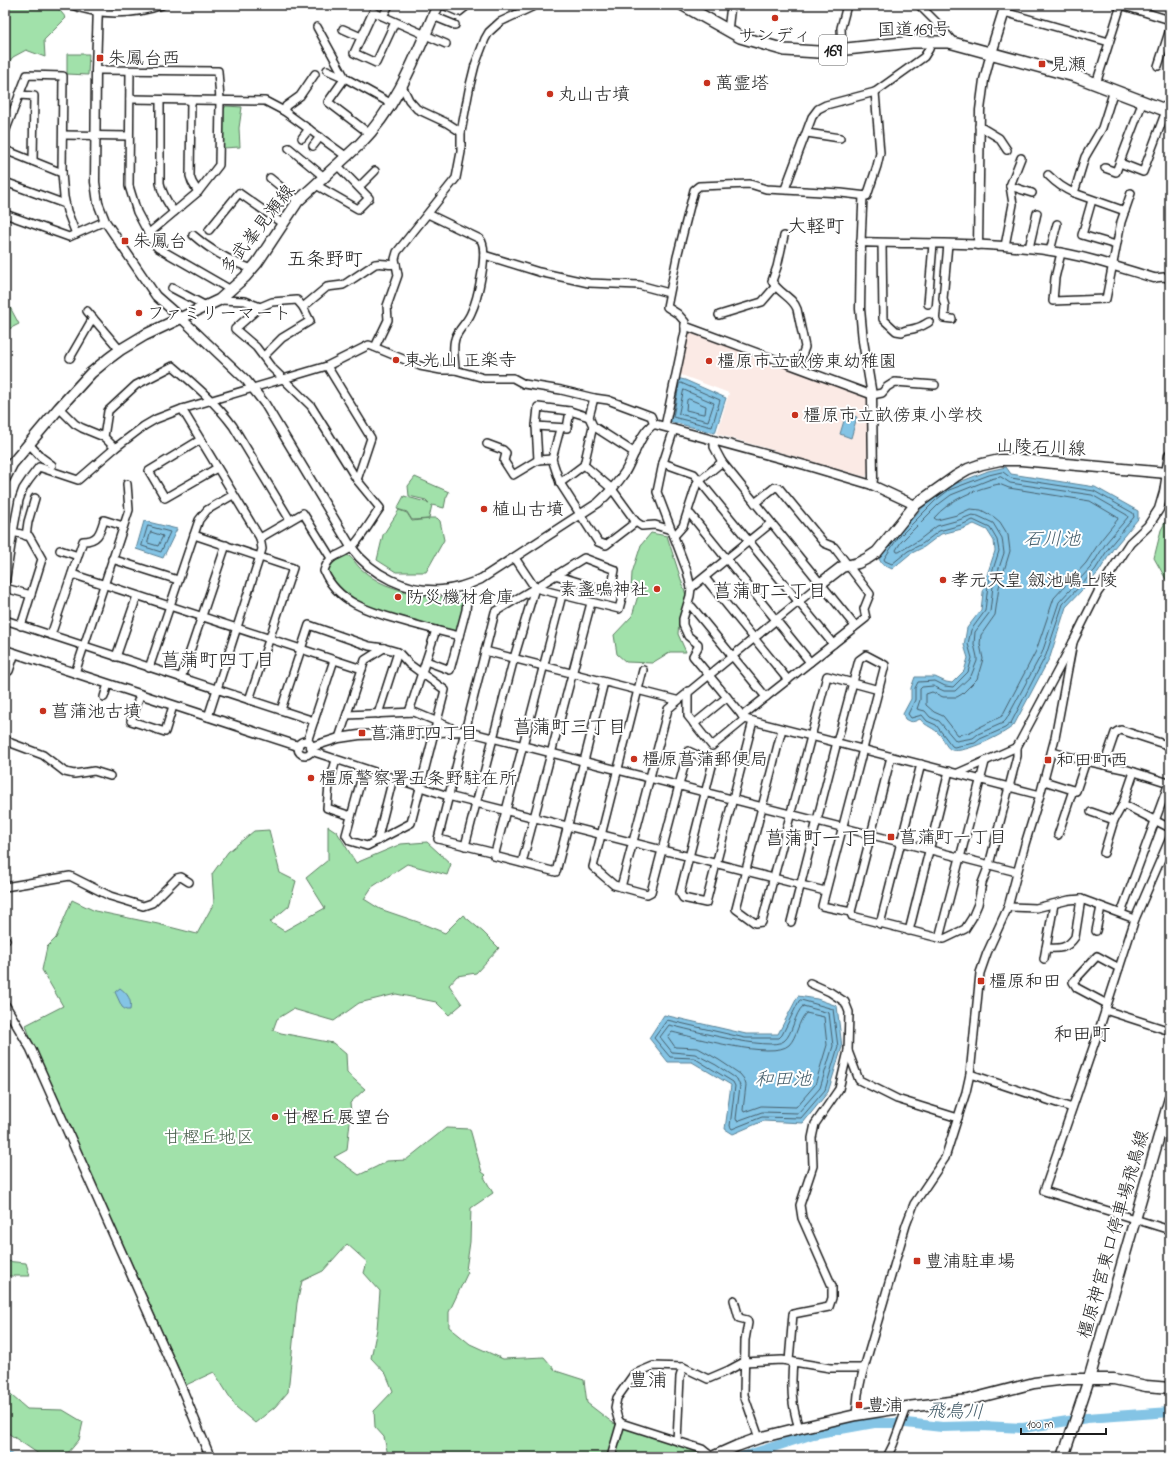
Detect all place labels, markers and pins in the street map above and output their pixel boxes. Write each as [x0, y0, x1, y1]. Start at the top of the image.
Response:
marker: サンディ [770, 13, 780, 23]
place label: サンディ [738, 24, 812, 50]
place label: 朱鳳台西 [108, 47, 180, 73]
marker: 朱鳳台西 [95, 53, 105, 63]
place label: 見瀬 [1050, 53, 1086, 79]
marker: 見瀬 [1037, 59, 1047, 69]
place label: 萬霊塔 [715, 72, 769, 98]
marker: 萬霊塔 [702, 78, 712, 88]
place label: 丸山古墳 [558, 83, 630, 109]
marker: 丸山古墳 [545, 89, 555, 99]
place label: 朱鳳台 [133, 230, 187, 256]
marker: 朱鳳台 [120, 236, 130, 246]
place label: ファミリーマート [147, 302, 291, 328]
marker: ファミリーマート [134, 308, 144, 318]
place label: 東光山 正楽寺 [404, 349, 517, 375]
place label: 橿原市立畝傍東幼稚園 [717, 350, 897, 376]
marker: 東光山 正楽寺 [391, 355, 401, 365]
marker: 橿原市立畝傍東幼稚園 [704, 356, 714, 366]
place label: 橿原市立畝傍東小学校 [803, 404, 983, 430]
marker: 橿原市立畝傍東小学校 [790, 410, 800, 420]
place label: 植山古墳 [492, 498, 564, 524]
marker: 植山古墳 [479, 504, 489, 514]
place label: 孝元天皇 劔池嶋上陵 [951, 569, 1118, 595]
marker: 孝元天皇 劔池嶋上陵 [938, 575, 948, 585]
place label: 素盞嗚神社 [559, 578, 649, 604]
marker: 素盞嗚神社 [652, 584, 662, 594]
place label: 防災機材倉庫 [406, 586, 514, 612]
marker: 防災機材倉庫 [393, 592, 403, 602]
place label: 菖蒲池古墳 [51, 700, 141, 726]
marker: 菖蒲池古墳 [38, 706, 48, 716]
place label: 菖蒲町四丁目 [370, 722, 478, 748]
marker: 菖蒲町四丁目 [357, 728, 367, 738]
place label: 橿原菖蒲郵便局 [642, 748, 768, 774]
place label: 和田町西 [1056, 749, 1128, 775]
marker: 橿原菖蒲郵便局 [629, 754, 639, 764]
marker: 和田町西 [1043, 755, 1053, 765]
place label: 橿原警察署五条野駐在所 [319, 767, 517, 793]
marker: 橿原警察署五条野駐在所 [306, 773, 316, 783]
place label: 菖蒲町一丁目 [899, 826, 1007, 852]
marker: 菖蒲町一丁目 [886, 832, 896, 842]
place label: 橿原和田 [989, 970, 1061, 996]
marker: 橿原和田 [976, 976, 986, 986]
place label: 甘樫丘展望台 [283, 1106, 391, 1132]
marker: 甘樫丘展望台 [270, 1112, 280, 1122]
place label: 豊浦駐車場 [925, 1250, 1015, 1276]
marker: 豊浦駐車場 [912, 1256, 922, 1266]
place label: 豊浦 [867, 1394, 903, 1420]
marker: 豊浦 [854, 1400, 864, 1410]

